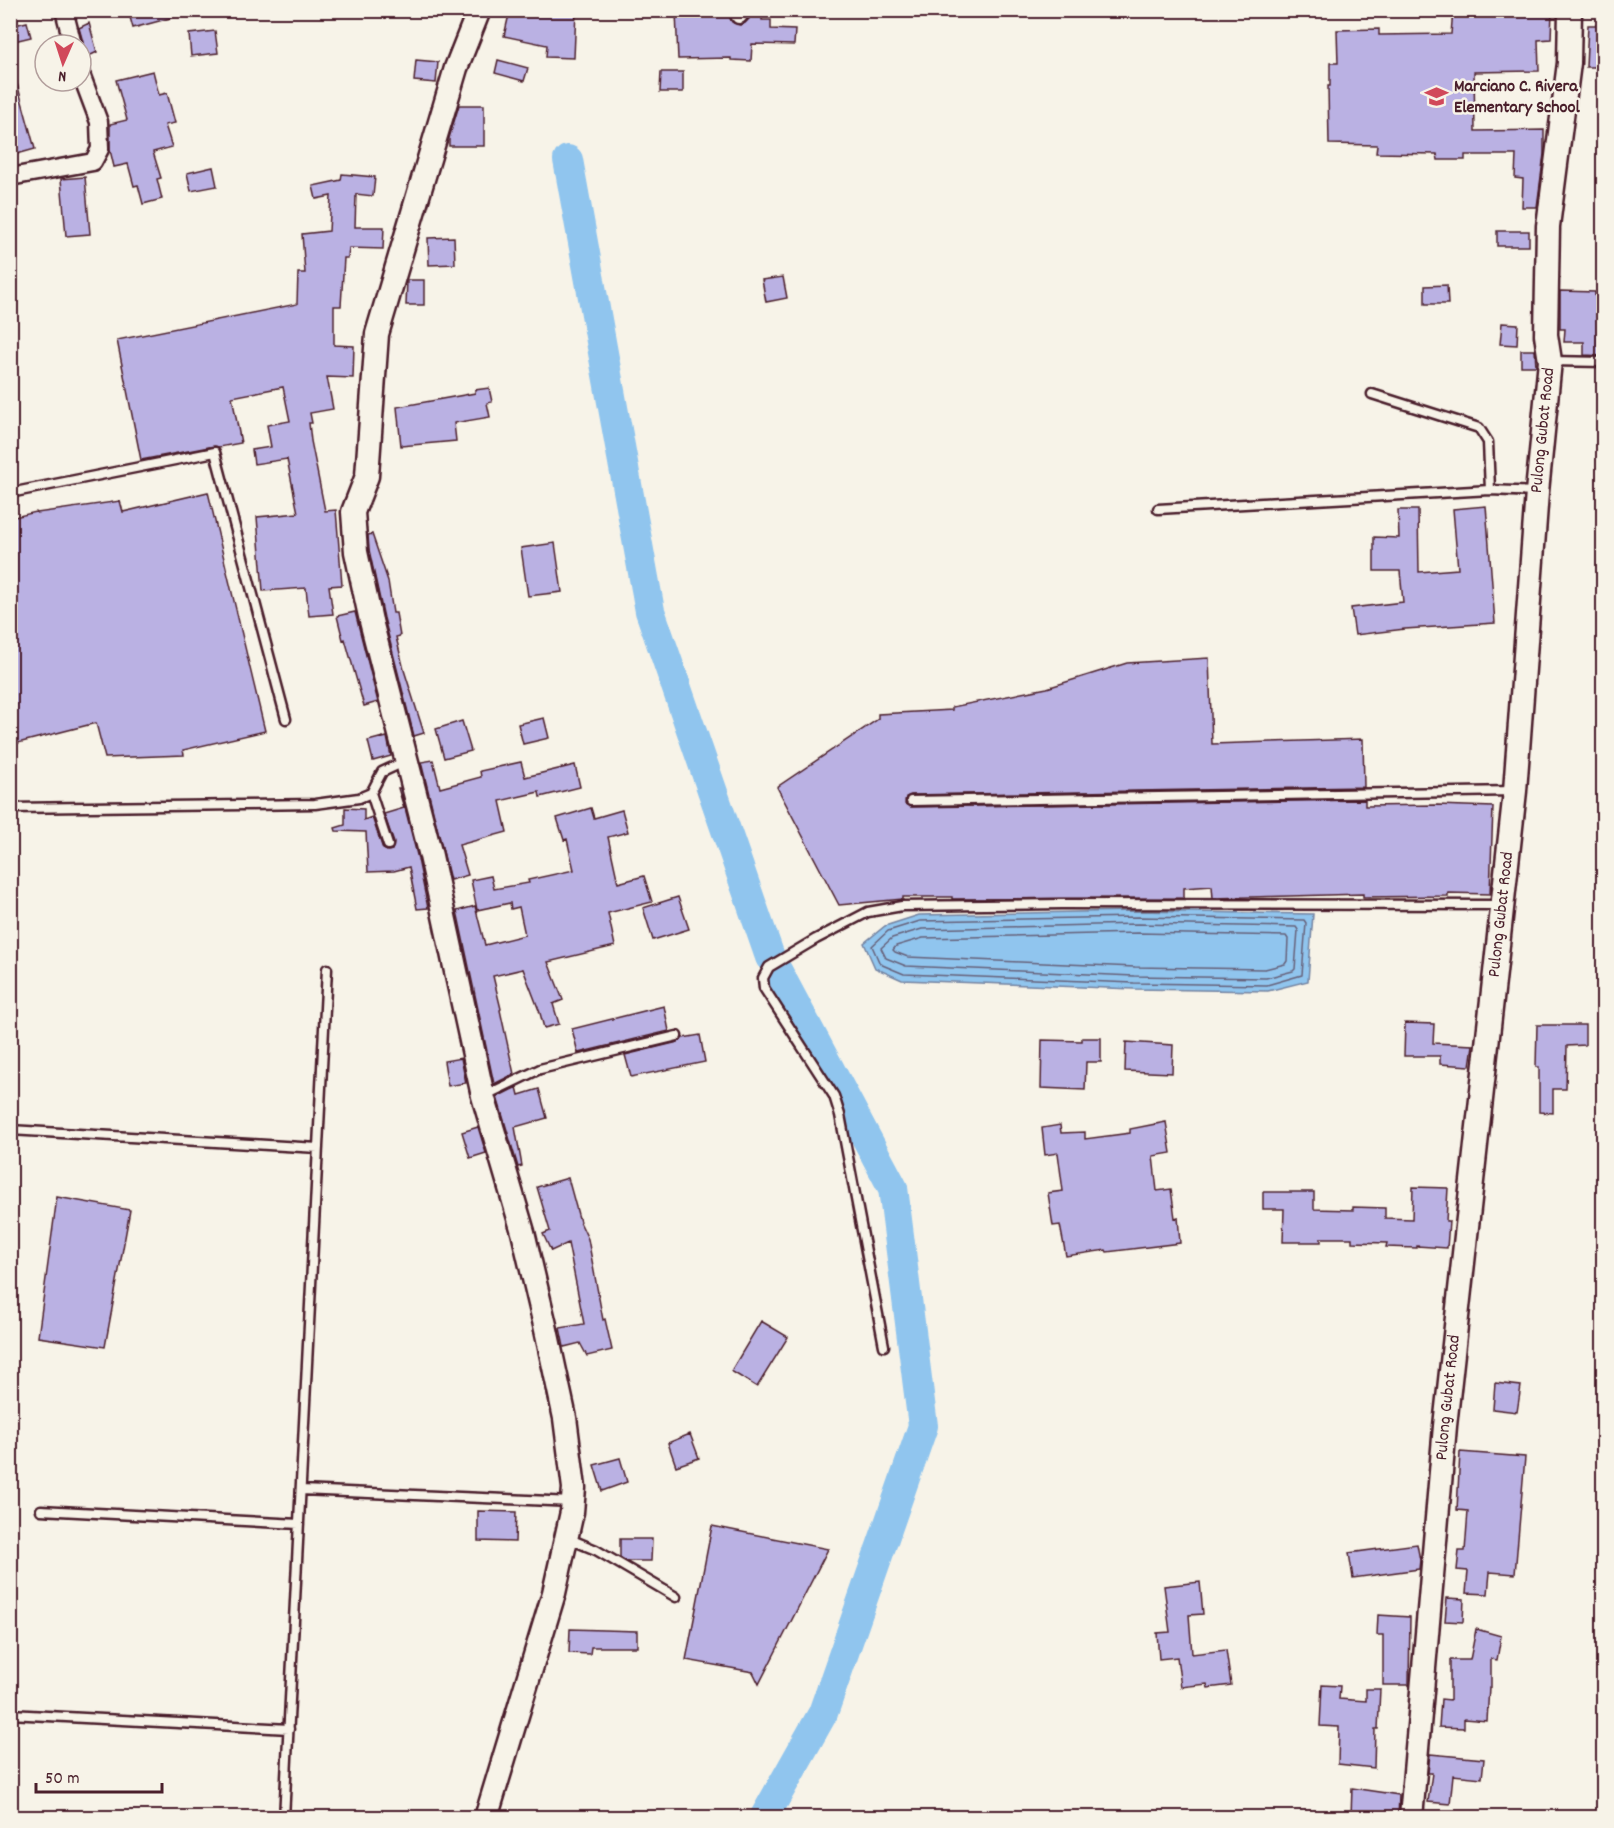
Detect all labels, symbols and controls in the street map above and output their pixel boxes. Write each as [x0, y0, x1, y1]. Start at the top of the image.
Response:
north arrow [33, 33, 93, 93]
text: N [58, 64, 67, 87]
place label: Marciano C. Rivera Elementary School [1454, 75, 1581, 121]
school or university icon: Marciano C. Rivera Elementary School [1423, 84, 1449, 110]
street label: Pulong Gubat Road [1524, 366, 1562, 494]
street label: Pulong Gubat Road [1482, 850, 1521, 979]
street label: Pulong Gubat Road [1430, 1334, 1467, 1462]
scale bar [36, 1756, 162, 1794]
text: 50 m [45, 1767, 80, 1792]

